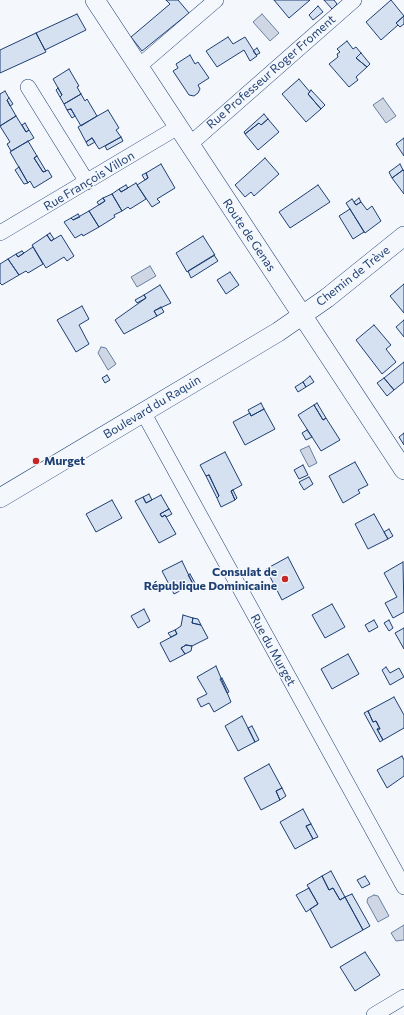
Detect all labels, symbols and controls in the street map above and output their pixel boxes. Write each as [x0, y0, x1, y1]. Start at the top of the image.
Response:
street label: Rue Professeur Roger Froment [204, 12, 338, 132]
street label: Rue François Villon [41, 148, 137, 214]
street label: Route de Genas [219, 196, 279, 274]
street label: Chemin de Trève [313, 243, 393, 309]
street label: Boulevard du Raquin [101, 372, 203, 442]
place label: Murget [44, 454, 85, 468]
marker: Murget [31, 456, 41, 466]
place label: Consulat de République Dominicaine [144, 565, 277, 593]
marker: Consulat de République Dominicaine [280, 574, 290, 584]
street label: Rue du Murget [247, 612, 299, 688]

